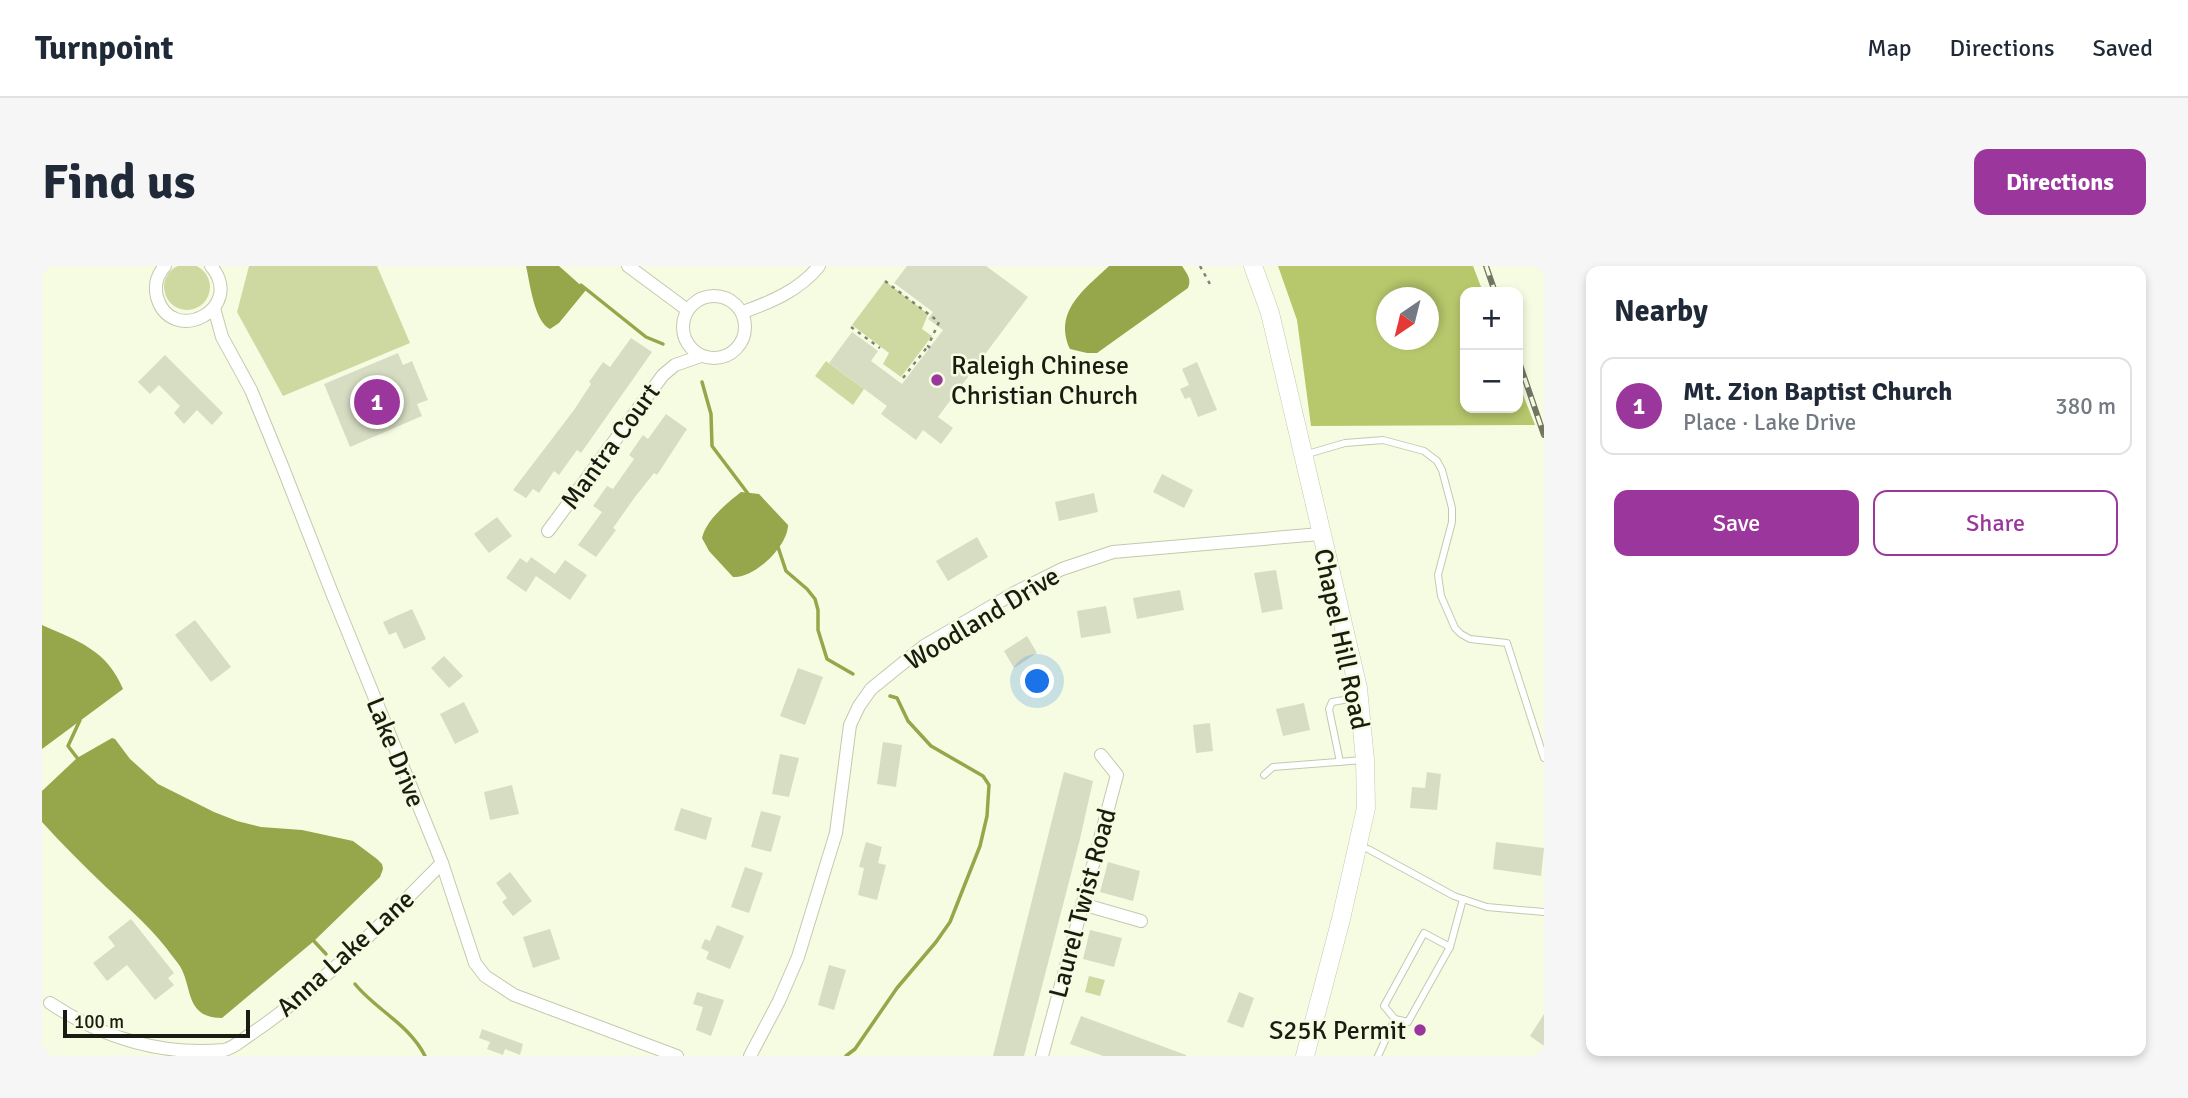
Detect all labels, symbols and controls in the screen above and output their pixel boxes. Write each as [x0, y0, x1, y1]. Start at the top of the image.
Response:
text: Turnpoint [35, 28, 173, 69]
text: Map [1867, 33, 1912, 63]
text: Directions [1950, 33, 2055, 63]
text: Saved [2093, 33, 2153, 63]
button: Directions [1974, 149, 2146, 215]
text: Find us [42, 152, 195, 212]
north arrow [1376, 287, 1439, 350]
map controls [1460, 287, 1523, 413]
button: + [1460, 287, 1523, 350]
text: Nearby [1614, 293, 1708, 330]
place label: Raleigh Chinese Christian Church [951, 350, 1138, 412]
button: − [1460, 350, 1523, 413]
marker: Raleigh Chinese Christian Church [929, 372, 945, 388]
pin: 1 [354, 376, 400, 428]
text: Mt. Zion Baptist Church [1683, 376, 1952, 408]
street label: Mantra Court [554, 377, 667, 516]
text: 1 [1633, 392, 1645, 421]
text: 380 m [2055, 392, 2116, 421]
text: Place · Lake Drive [1683, 408, 1856, 437]
button: Save [1614, 490, 1859, 556]
button: Share [1873, 490, 2118, 556]
street label: Chapel Hill Road [1306, 546, 1376, 733]
street label: Woodland Drive [899, 560, 1066, 678]
your location [1020, 664, 1054, 698]
street label: Lake Drive [359, 693, 432, 812]
street label: Laurel Twist Road [1042, 805, 1124, 1002]
street label: Anna Lake Lane [270, 883, 421, 1024]
scale bar [63, 1007, 250, 1039]
text: 100 m [74, 1010, 124, 1034]
place label: S25K Permit [1269, 1015, 1406, 1047]
marker: S25K Permit [1412, 1022, 1428, 1038]

